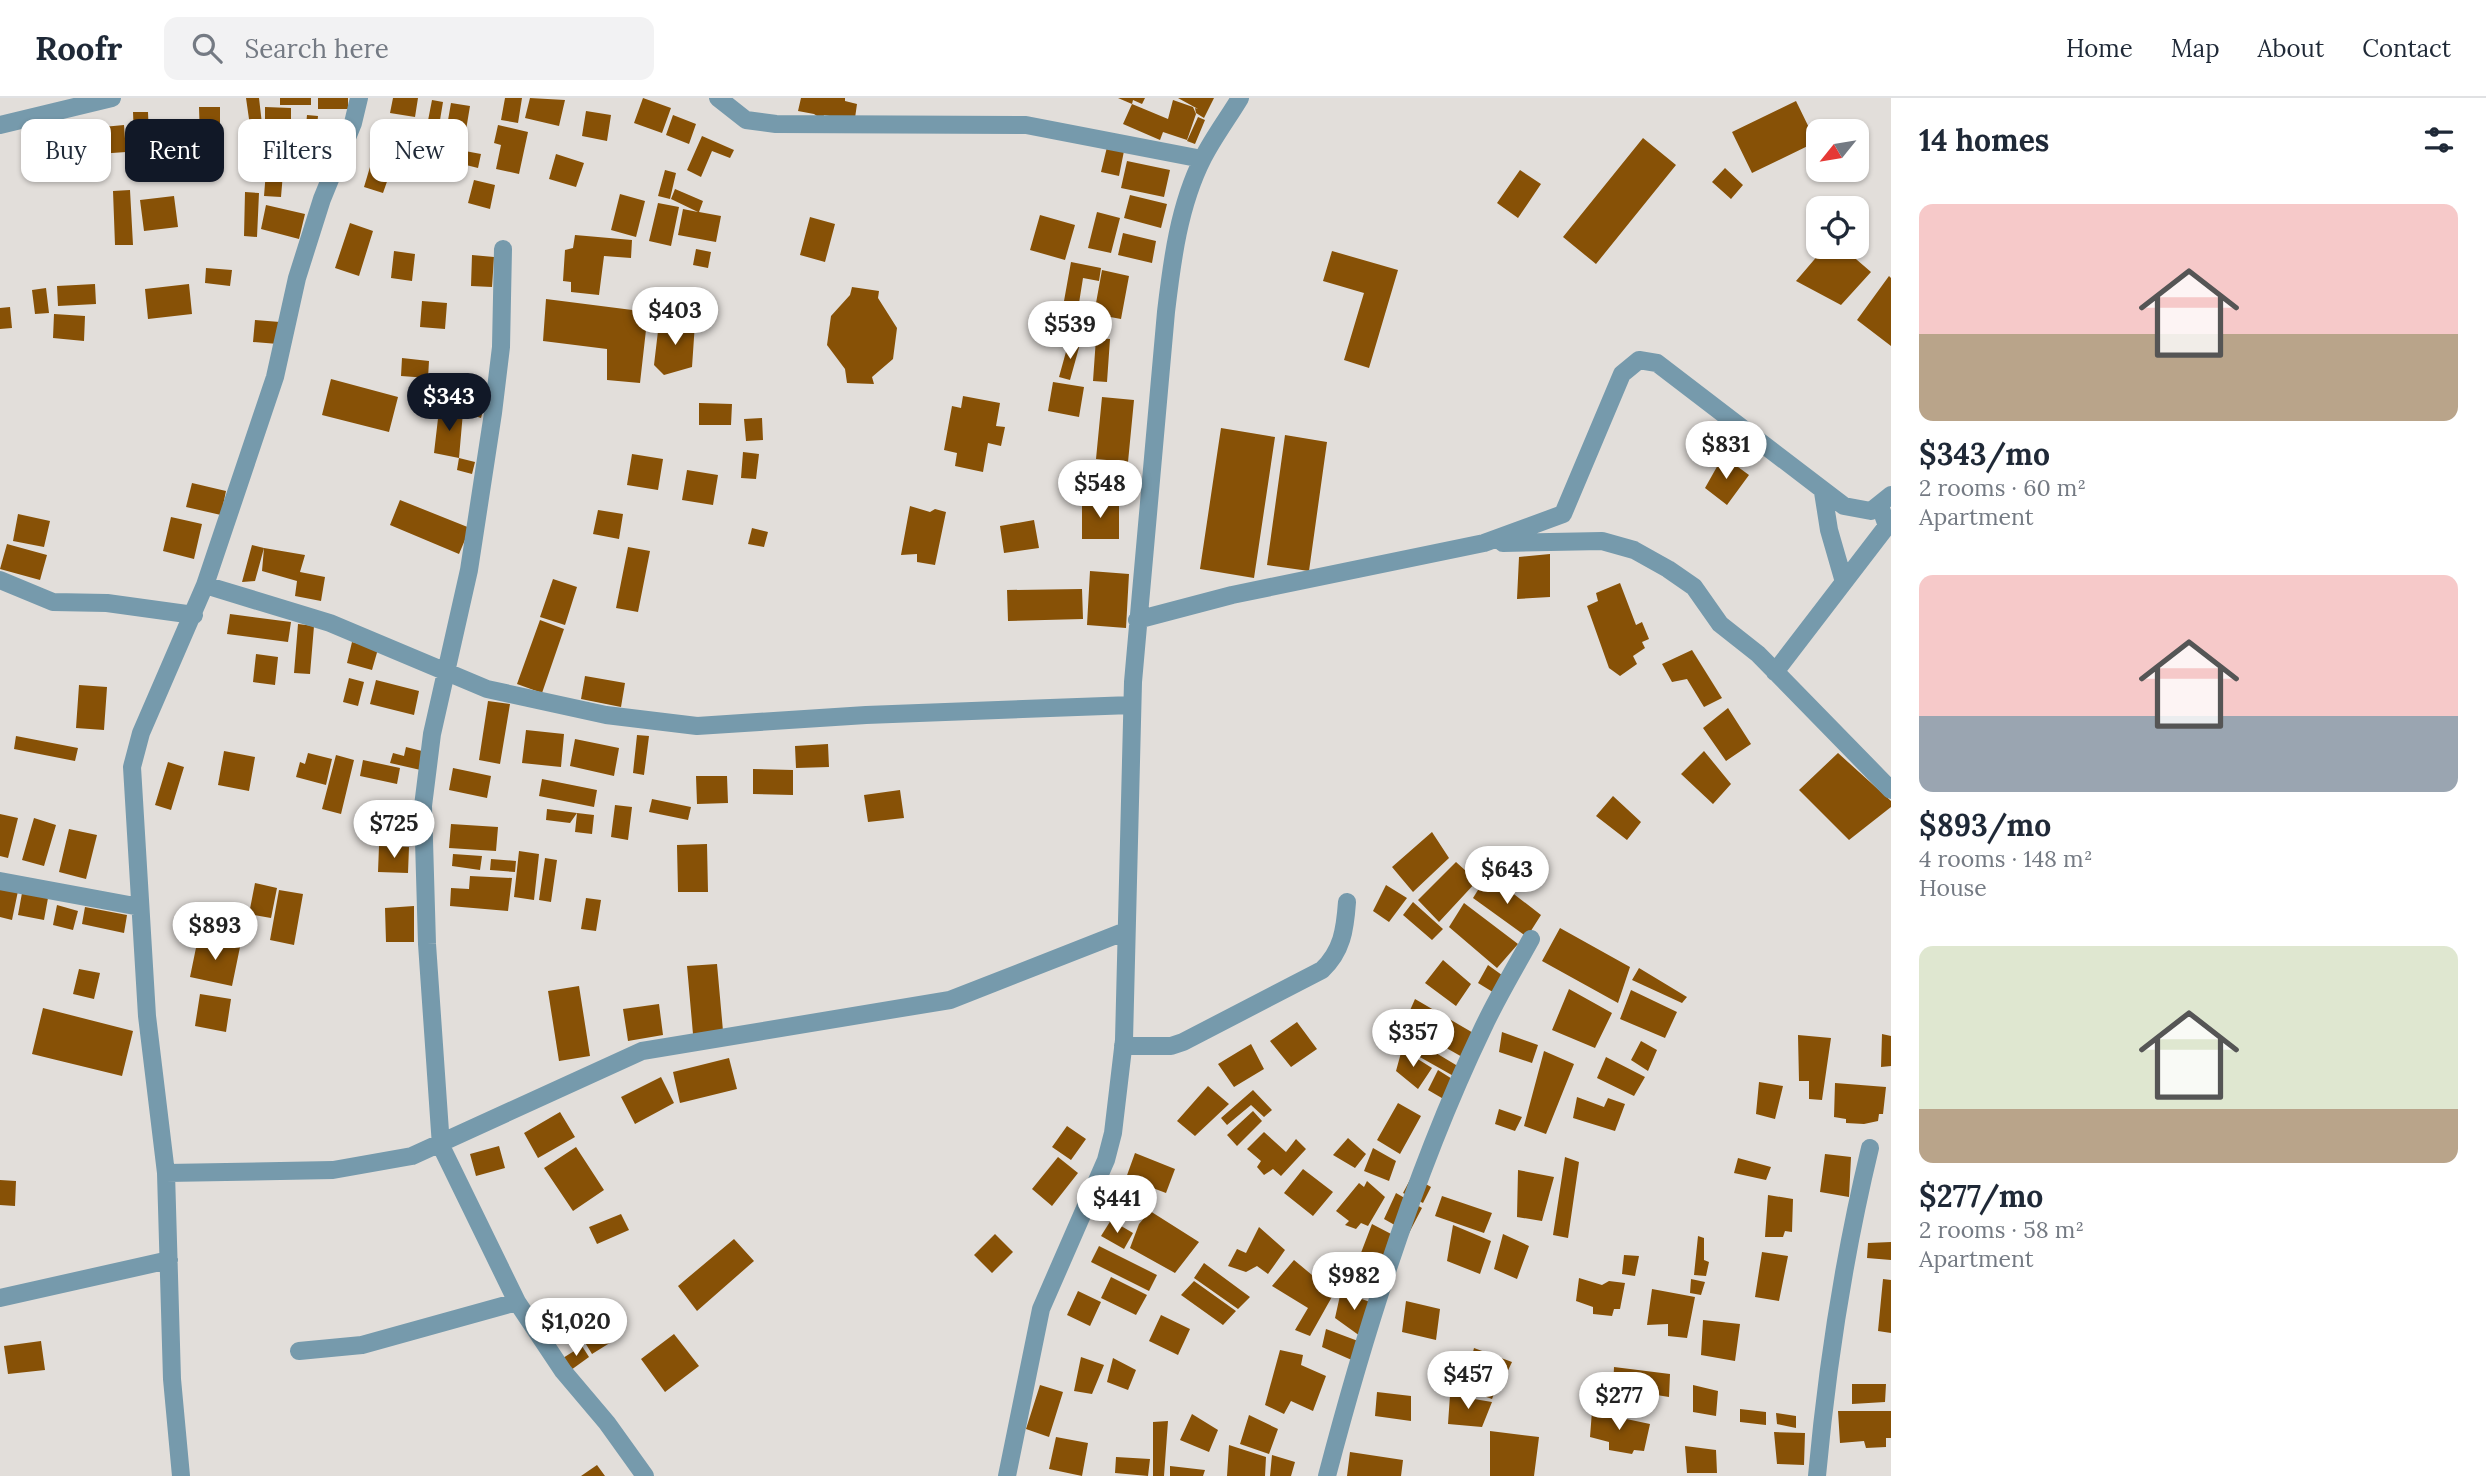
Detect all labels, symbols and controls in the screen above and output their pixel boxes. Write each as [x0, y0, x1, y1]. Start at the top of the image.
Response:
search box [164, 17, 654, 80]
text: Roofr [35, 27, 122, 69]
icon: search [188, 29, 226, 67]
text: Search here [244, 32, 389, 65]
text: Home [2066, 33, 2133, 64]
text: Map [2171, 33, 2220, 64]
text: About [2258, 33, 2324, 64]
text: Contact [2362, 33, 2451, 64]
chip: Buy [21, 119, 111, 182]
chip: Rent [125, 119, 224, 182]
chip: Filters [238, 119, 356, 182]
chip: New [370, 119, 468, 182]
north arrow [1806, 119, 1869, 182]
map controls [1806, 119, 1869, 259]
text: 14 homes [1919, 121, 2049, 159]
icon: filters [2420, 121, 2458, 159]
button: locate [1806, 196, 1869, 259]
icon: home [2126, 250, 2252, 376]
pin: $403 [634, 288, 716, 347]
text: $403 [648, 295, 702, 324]
pin: $539 [1029, 302, 1111, 361]
text: $539 [1044, 309, 1096, 338]
pin: $343 [408, 374, 490, 433]
text: $343 [423, 381, 475, 410]
pin: $831 [1685, 422, 1767, 481]
text: $831 [1702, 429, 1750, 458]
text: $343/mo [1919, 435, 2050, 473]
pin: $548 [1059, 460, 1141, 520]
text: $548 [1074, 468, 1126, 497]
text: 2 rooms · 60 m² [1919, 473, 2086, 502]
text: Apartment [1919, 502, 2034, 531]
icon: home [2126, 621, 2252, 747]
pin: $725 [353, 800, 435, 860]
text: $893/mo [1919, 806, 2051, 844]
text: $725 [370, 808, 419, 837]
text: 4 rooms · 148 m² [1919, 844, 2093, 873]
pin: $643 [1466, 846, 1548, 906]
text: $643 [1481, 854, 1533, 883]
text: House [1919, 873, 1987, 902]
pin: $893 [174, 902, 256, 962]
text: $893 [189, 910, 241, 939]
icon: home [2126, 992, 2252, 1118]
pin: $357 [1372, 1010, 1454, 1069]
text: $357 [1388, 1017, 1438, 1046]
pin: $441 [1076, 1176, 1158, 1235]
text: $277/mo [1919, 1177, 2043, 1215]
text: $441 [1093, 1183, 1141, 1212]
text: 2 rooms · 58 m² [1919, 1215, 2084, 1244]
text: Apartment [1919, 1244, 2034, 1273]
pin: $982 [1313, 1252, 1395, 1312]
text: $982 [1328, 1260, 1380, 1289]
pin: $1,020 [519, 1298, 633, 1358]
text: $1,020 [541, 1306, 611, 1335]
pin: $457 [1427, 1352, 1509, 1411]
text: $457 [1443, 1359, 1493, 1388]
pin: $277 [1578, 1372, 1660, 1432]
text: $277 [1595, 1380, 1643, 1409]

